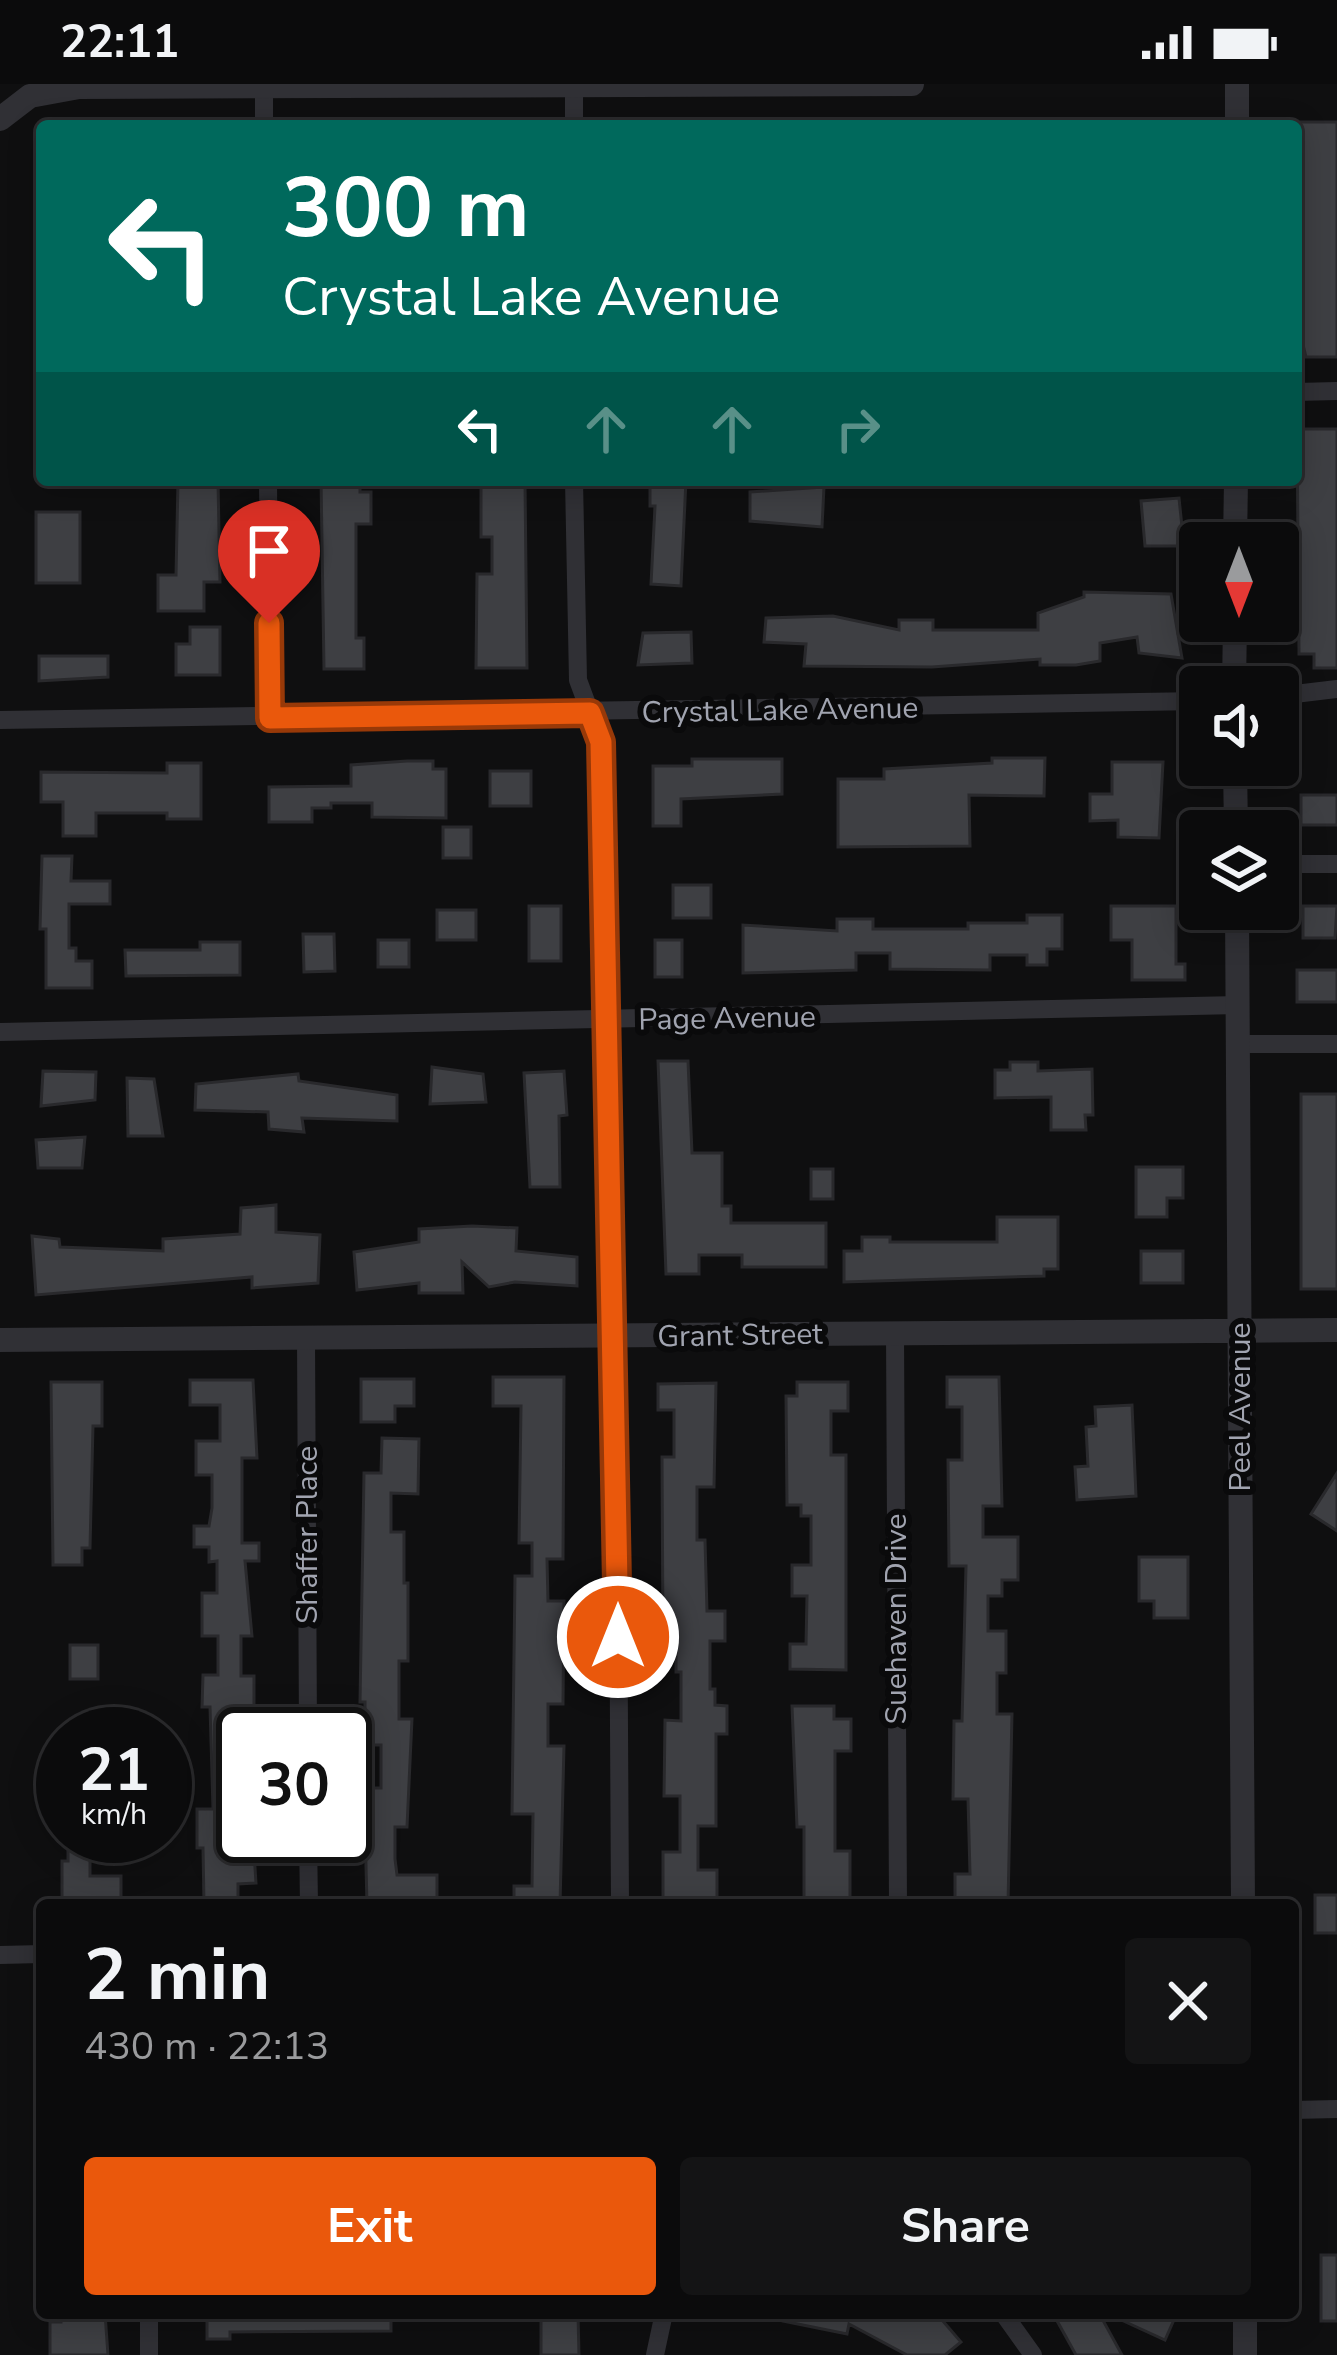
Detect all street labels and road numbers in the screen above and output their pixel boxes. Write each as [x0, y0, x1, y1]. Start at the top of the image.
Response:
street label: Crystal Lake Avenue [641, 688, 919, 733]
street label: Page Avenue [638, 996, 816, 1041]
street label: Grant Street [657, 1314, 824, 1357]
street label: Peel Avenue [1220, 1323, 1261, 1491]
street label: Shaffer Place [287, 1446, 328, 1624]
street label: Suehaven Drive [876, 1513, 917, 1725]

